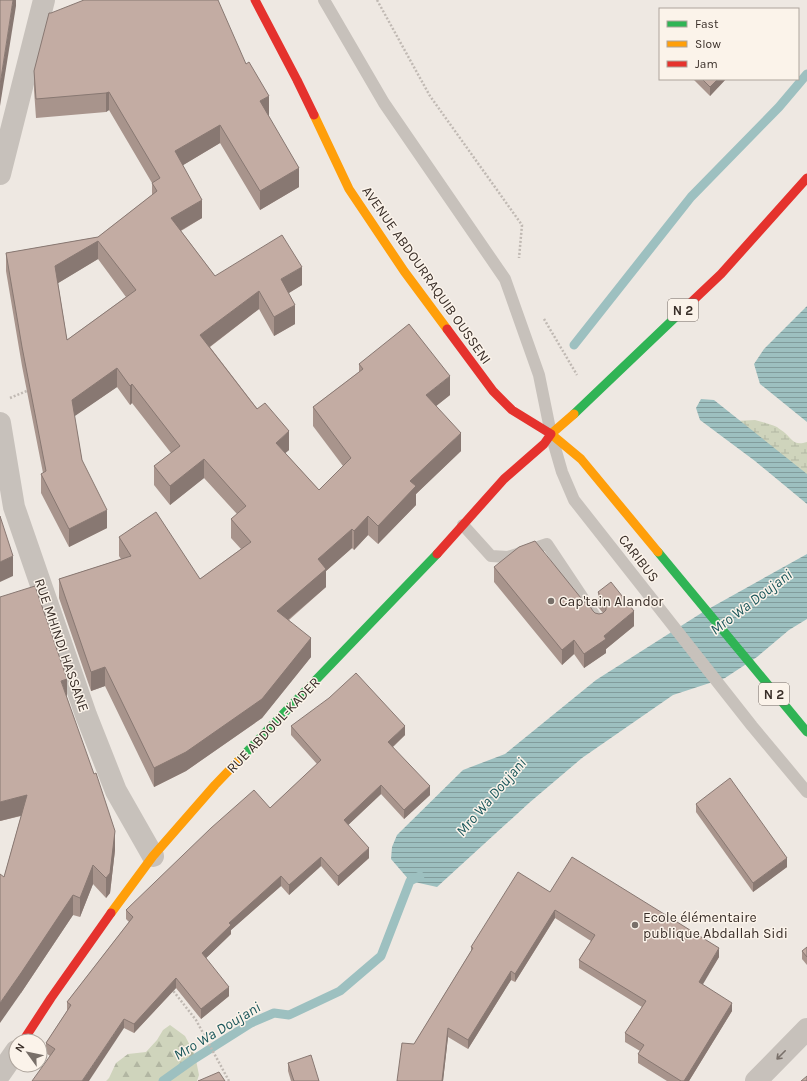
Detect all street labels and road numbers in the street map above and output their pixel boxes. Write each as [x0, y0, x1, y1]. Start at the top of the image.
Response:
street label: AVENUE ABDOURRAQUIB OUSSENI [358, 183, 495, 368]
road number: N 2 [668, 299, 698, 321]
street label: CARIBUS [615, 531, 662, 585]
street label: RUE MHINDI HASSANE [31, 576, 92, 714]
street label: RUE ABDOUL-KADER [223, 674, 323, 777]
road number: N 2 [759, 683, 789, 705]

